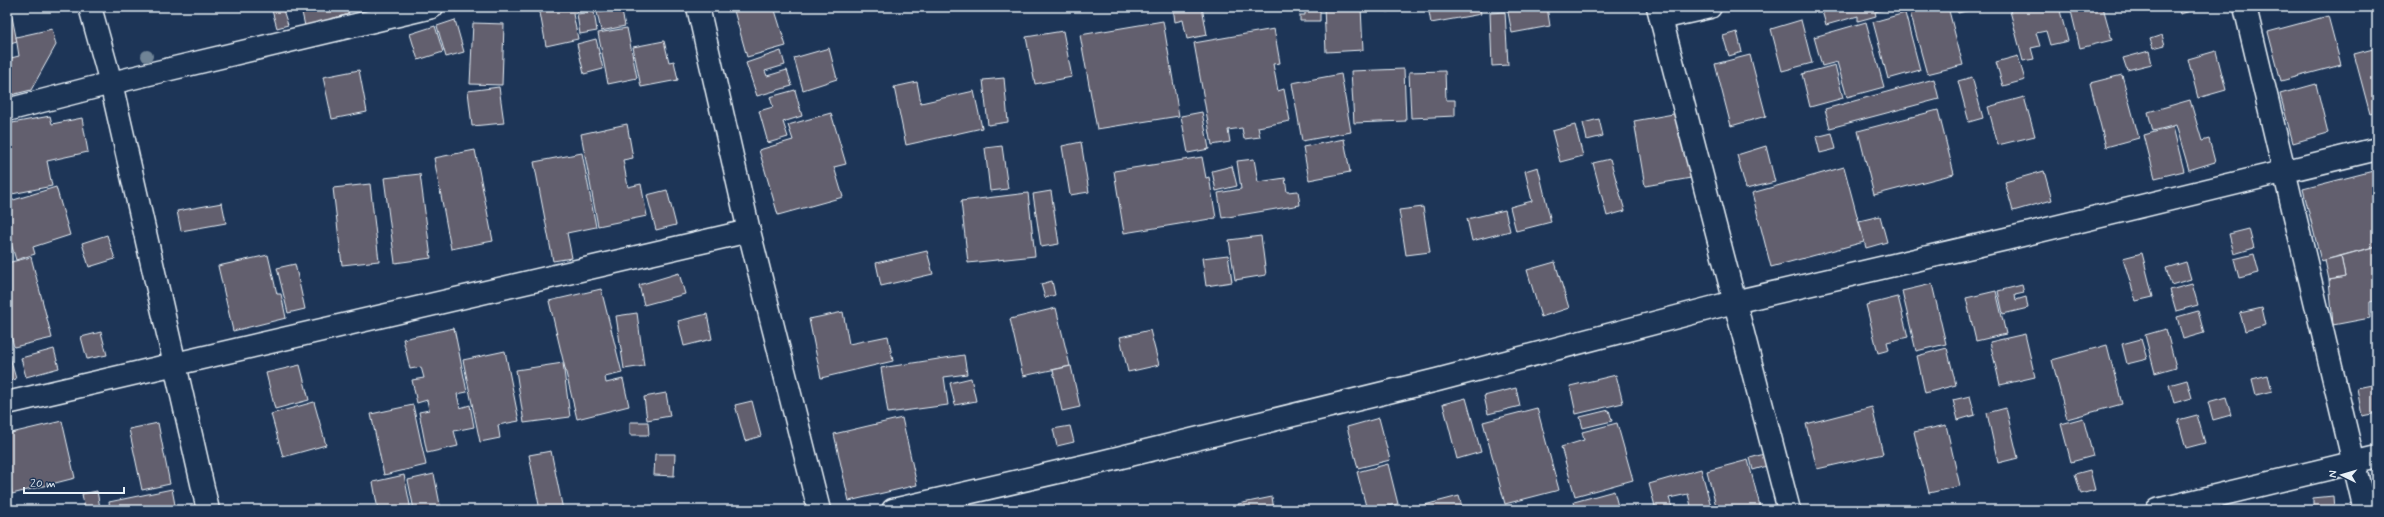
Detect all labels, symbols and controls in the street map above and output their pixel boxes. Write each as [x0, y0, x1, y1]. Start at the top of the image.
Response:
north arrow [2322, 455, 2362, 495]
scale bar [24, 469, 124, 495]
text: N [2326, 470, 2340, 478]
text: 20 m [30, 476, 56, 492]

